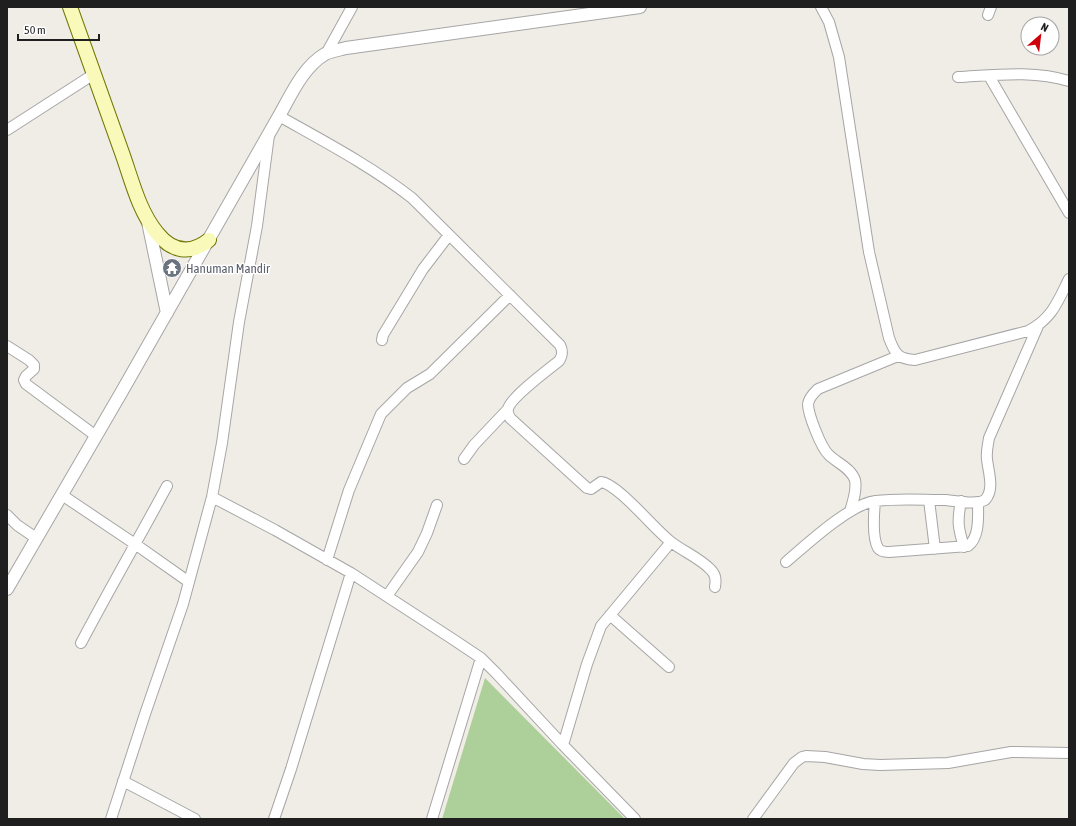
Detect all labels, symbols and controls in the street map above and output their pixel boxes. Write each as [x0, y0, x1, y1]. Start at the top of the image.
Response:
scale bar [18, 16, 99, 42]
north arrow [1020, 16, 1060, 56]
text: N [1039, 20, 1050, 34]
text: 50 m [24, 23, 46, 37]
temple icon: Hanuman Mandir [161, 257, 183, 279]
place label: Hanuman Mandir [186, 261, 270, 276]

